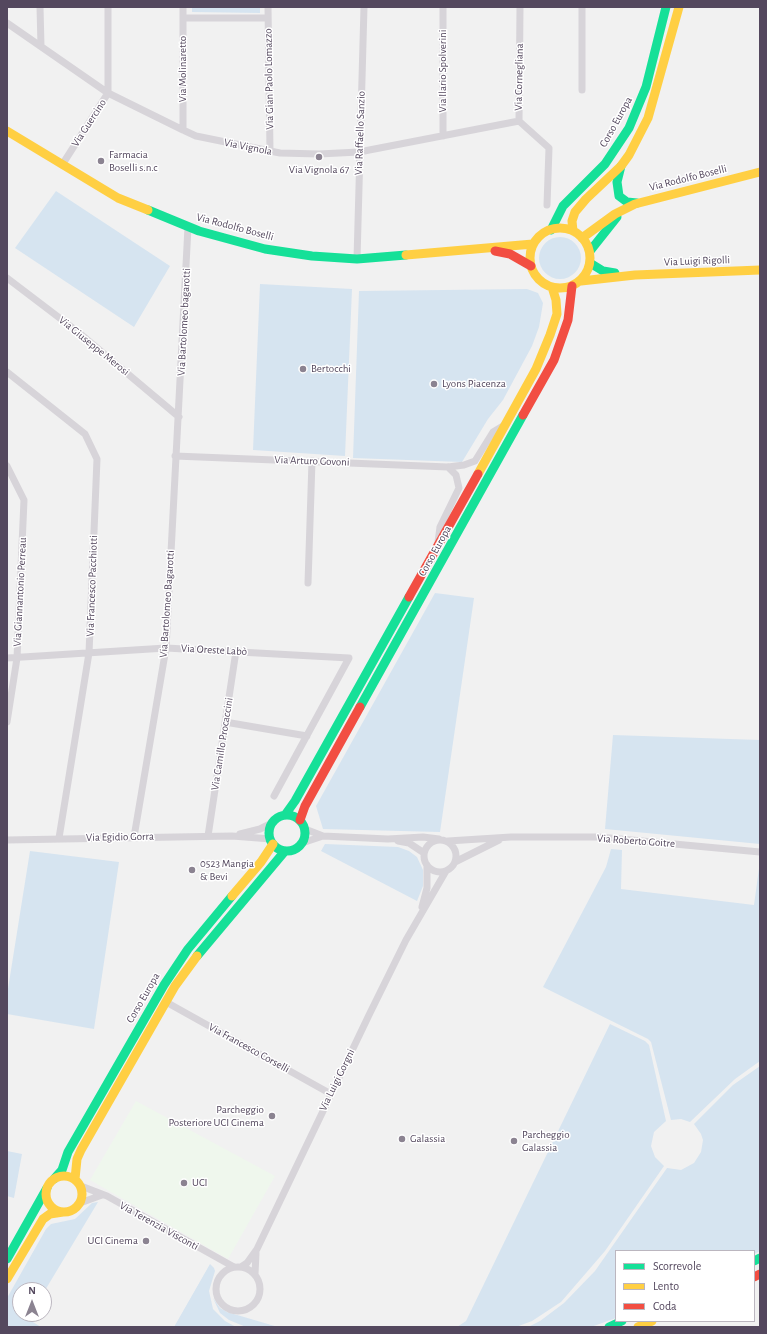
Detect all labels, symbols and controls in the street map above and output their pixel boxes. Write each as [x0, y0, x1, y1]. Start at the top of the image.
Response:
street label: Via Gian Paolo Lomazzo [262, 28, 276, 130]
street label: Via Ilario Spolverini [436, 30, 450, 112]
street label: Via Molinaretto [176, 36, 190, 102]
street label: Via Cornegliana [512, 43, 526, 111]
street label: Via Raffaello Sanzio [352, 91, 368, 175]
street label: Corso Europa [597, 94, 635, 150]
street label: Via Guercino [69, 97, 109, 149]
street label: Via Vignola [223, 136, 273, 158]
place label: Farmacia Boselli s.n.c [109, 148, 158, 174]
marker: Via Vignola 67 [314, 152, 324, 162]
marker: Farmacia Boselli s.n.c [96, 156, 106, 166]
street label: Via Rodolfo Boselli [648, 162, 728, 194]
place label: Via Vignola 67 [289, 163, 349, 177]
street label: Via Rodolfo Boselli [195, 210, 275, 244]
street label: Via Luigi Rigolli [664, 253, 730, 269]
street label: Via Bartolomeo bagarotti [175, 268, 193, 376]
street label: Via Giuseppe Merosi [56, 313, 132, 379]
place label: Bertocchi [311, 362, 351, 376]
marker: Bertocchi [298, 364, 308, 374]
place label: Lyons Piacenza [442, 377, 506, 391]
marker: Lyons Piacenza [429, 379, 439, 389]
street label: Via Arturo Govoni [274, 453, 350, 469]
street label: Corso Europa [416, 523, 454, 579]
street label: Via Francesco Pacchiotti [84, 535, 100, 637]
street label: Via Giannantonio Perreau [11, 537, 29, 647]
street label: Via Bartolomeo Bagarotti [157, 550, 177, 658]
street label: Via Oreste Labò [181, 642, 247, 658]
street label: Via Camillo Procaccini [208, 697, 236, 791]
street label: Via Egidio Gorra [86, 830, 154, 844]
street label: Via Roberto Goitre [596, 832, 676, 850]
place label: 0523 Mangia & Bevi [200, 857, 254, 883]
marker: 0523 Mangia & Bevi [187, 865, 197, 875]
street label: Corso Europa [123, 971, 163, 1025]
street label: Via Francesco Corselli [206, 1020, 292, 1076]
street label: Via Luigi Gorgni [316, 1047, 358, 1113]
place label: Parcheggio Posteriore UCI Cinema [169, 1103, 264, 1129]
marker: Parcheggio Posteriore UCI Cinema [267, 1111, 277, 1121]
place label: Parcheggio Galassia [522, 1128, 570, 1154]
place label: Galassia [410, 1132, 445, 1146]
marker: Galassia [397, 1134, 407, 1144]
marker: Parcheggio Galassia [509, 1136, 519, 1146]
place label: UCI [192, 1176, 208, 1190]
marker: UCI [179, 1178, 189, 1188]
street label: Via Terenzia Visconti [117, 1199, 201, 1253]
place label: UCI Cinema [88, 1234, 138, 1248]
marker: UCI Cinema [141, 1236, 151, 1246]
legend [615, 1250, 755, 1322]
text: Scorrevole [653, 1260, 701, 1272]
text: Lento [653, 1280, 679, 1292]
north arrow [12, 1282, 52, 1322]
text: N [28, 1285, 36, 1296]
text: Coda [653, 1300, 677, 1312]

